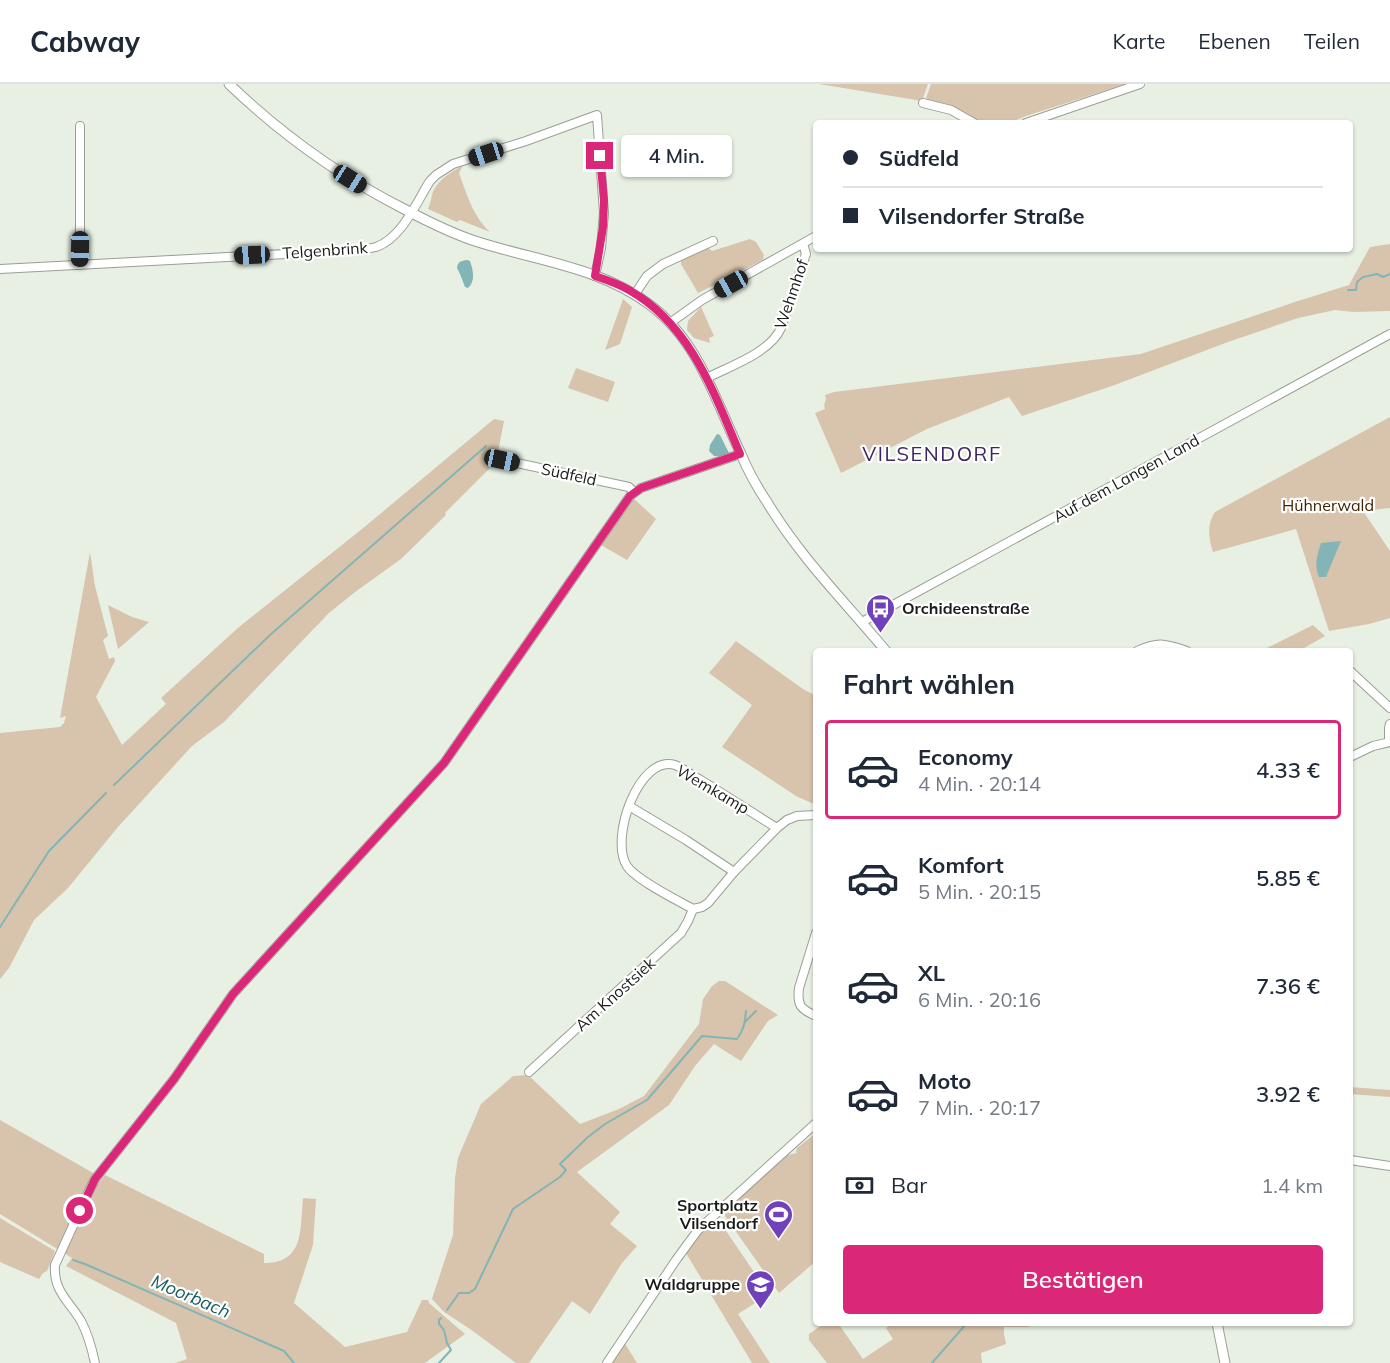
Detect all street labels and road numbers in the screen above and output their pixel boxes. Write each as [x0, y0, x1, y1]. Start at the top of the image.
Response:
street label: Telgenbrink [282, 237, 369, 263]
street label: Wehmhof [770, 256, 813, 332]
street label: Auf dem Langen Land [1049, 429, 1203, 527]
street label: Südfeld [539, 458, 599, 490]
street label: Wemkamp [673, 760, 753, 818]
street label: Am Knostsiek [571, 952, 660, 1035]

